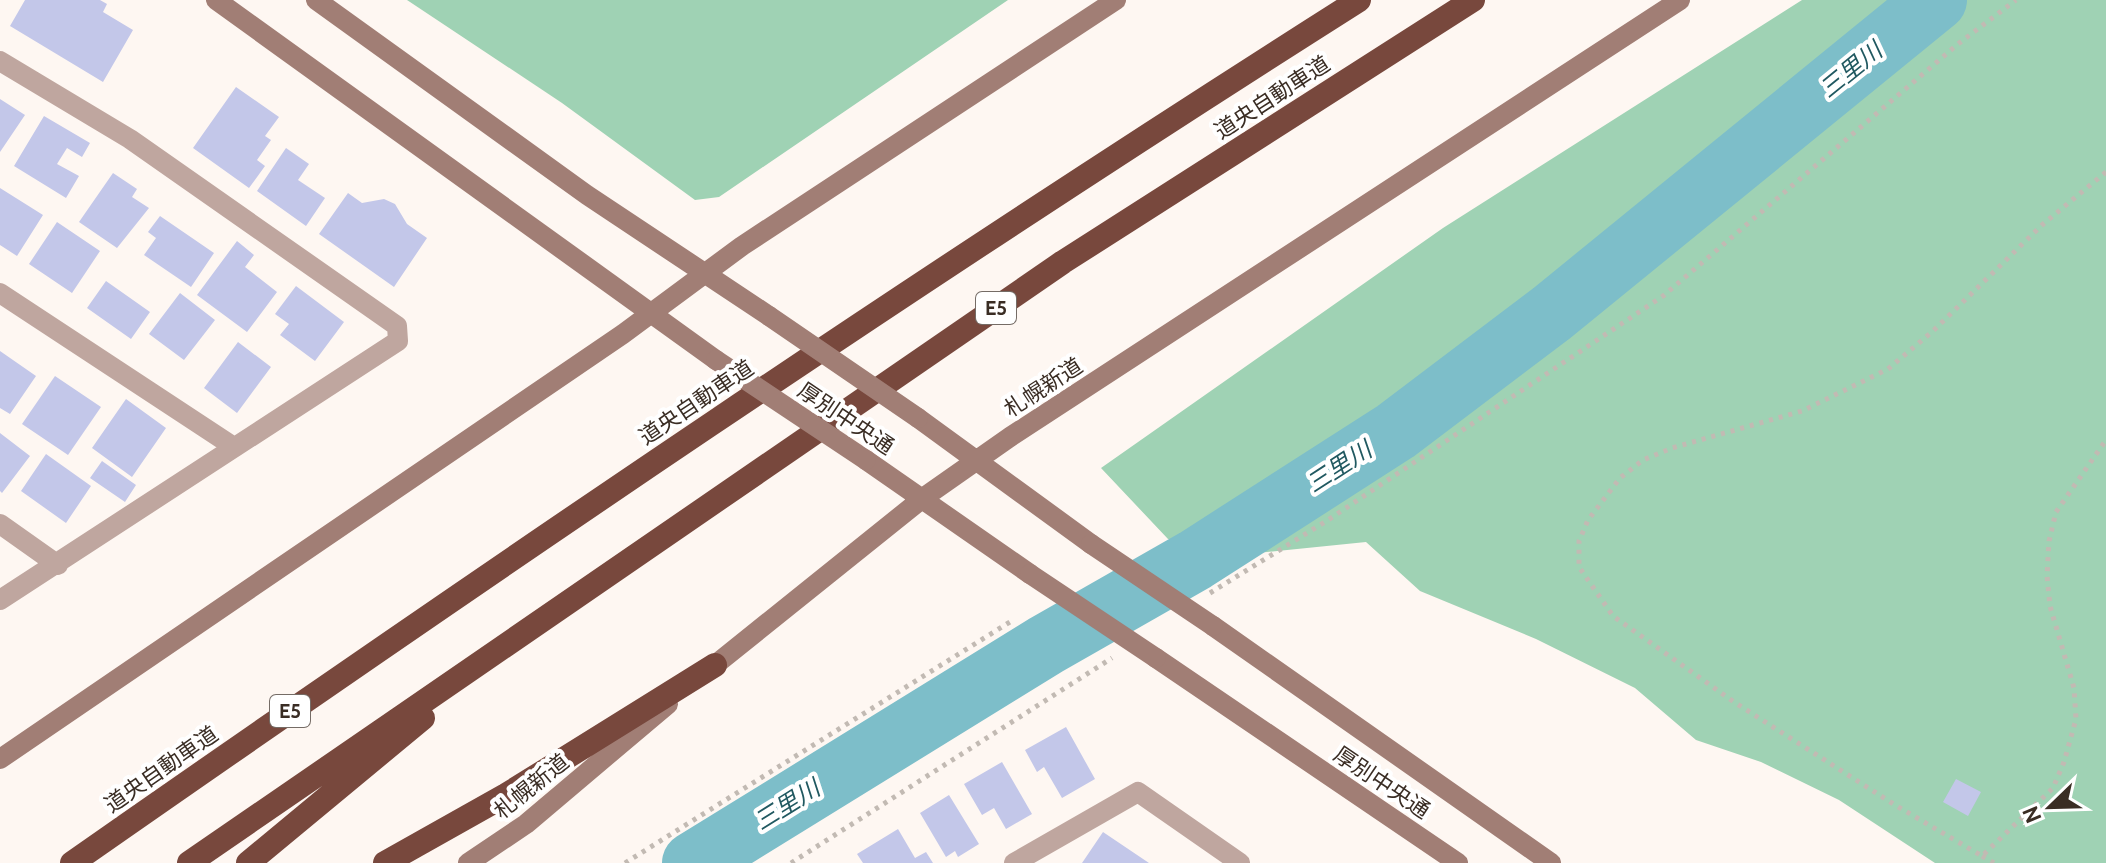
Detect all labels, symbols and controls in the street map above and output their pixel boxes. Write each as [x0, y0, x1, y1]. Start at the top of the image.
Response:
water label: 三里川 [1814, 34, 1890, 104]
street label: 道央自動車道 [1210, 50, 1335, 145]
road number: E5 [976, 292, 1016, 324]
street label: 札幌新道 [999, 352, 1088, 423]
street label: 道央自動車道 [634, 354, 759, 451]
street label: 厚別中央通 [793, 376, 899, 460]
water label: 三里川 [1301, 433, 1379, 498]
road number: E5 [270, 695, 310, 727]
street label: 道央自動車道 [99, 720, 223, 818]
street label: 厚別中央通 [1329, 740, 1435, 824]
street label: 札幌新道 [489, 748, 574, 825]
north arrow [2010, 767, 2090, 847]
water label: 三里川 [749, 772, 827, 836]
text: N [2017, 802, 2048, 827]

